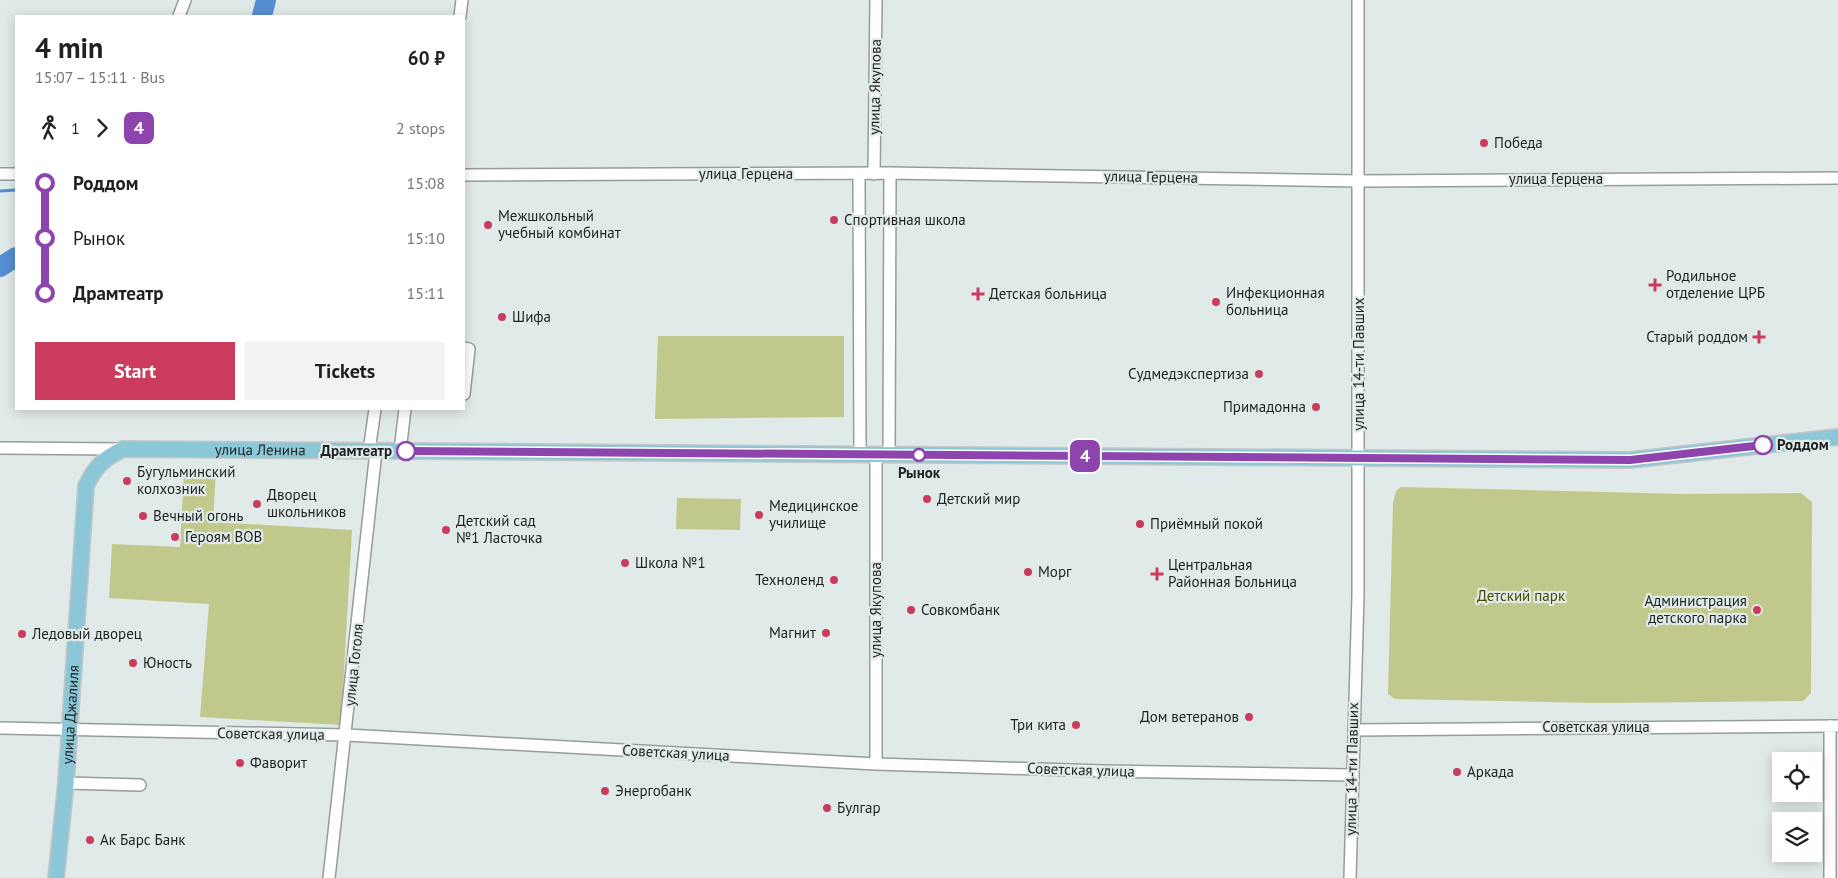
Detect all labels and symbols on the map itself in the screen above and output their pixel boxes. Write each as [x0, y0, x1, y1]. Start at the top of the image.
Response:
street label: улица Якупова [864, 39, 885, 135]
place label: Победа [1494, 133, 1543, 152]
marker: Победа [1478, 137, 1490, 149]
street label: улица Герцена [699, 164, 793, 183]
street label: улица Герцена [1104, 166, 1198, 187]
street label: улица Герцена [1509, 169, 1603, 188]
place label: Межшкольный учебный комбинат [498, 206, 621, 242]
place label: Спортивная школа [844, 210, 966, 229]
marker: Спортивная школа [828, 214, 840, 226]
marker: Межшкольный учебный комбинат [482, 219, 494, 231]
place label: Родильное отделение ЦРБ [1666, 266, 1765, 302]
marker: Родильное отделение ЦРБ [1648, 278, 1662, 292]
place label: Инфекционная больница [1226, 283, 1325, 319]
place label: Детская больница [989, 284, 1107, 303]
marker: Детская больница [971, 287, 985, 301]
marker: Инфекционная больница [1210, 296, 1222, 308]
street label: улица 14-ти Павших [1349, 297, 1368, 431]
place label: Шифа [512, 307, 551, 326]
marker: Шифа [496, 311, 508, 323]
place label: Старый роддом [1646, 327, 1748, 346]
marker: Старый роддом [1752, 330, 1766, 344]
place label: Судмедэкспертиза [1128, 364, 1249, 383]
marker: Судмедэкспертиза [1253, 368, 1265, 380]
place label: Примадонна [1223, 397, 1306, 416]
marker: Примадонна [1310, 401, 1322, 413]
marker: Роддом [1753, 435, 1773, 455]
place label: Роддом [1777, 435, 1829, 454]
street label: улица Ленина [215, 440, 306, 459]
line badge: 4 [1069, 440, 1101, 472]
place label: Драмтеатр [321, 441, 392, 460]
marker: Драмтеатр [396, 441, 416, 461]
marker: Рынок [912, 448, 926, 462]
place label: Бугульминский колхозник [137, 462, 235, 498]
place label: Рынок [898, 463, 941, 482]
marker: Бугульминский колхозник [121, 475, 133, 487]
place label: Дворец школьников [267, 485, 346, 521]
place label: Детский мир [937, 489, 1020, 508]
marker: Детский мир [921, 493, 933, 505]
place label: Медицинское училище [769, 496, 858, 532]
marker: Дворец школьников [251, 498, 263, 510]
place label: Вечный огонь [153, 506, 243, 525]
marker: Медицинское училище [753, 509, 765, 521]
marker: Вечный огонь [137, 510, 149, 522]
place label: Детский сад №1 Ласточка [456, 511, 542, 547]
place label: Приёмный покой [1150, 514, 1263, 533]
marker: Приёмный покой [1134, 518, 1146, 530]
marker: Детский сад №1 Ласточка [440, 524, 452, 536]
place label: Героям ВОВ [185, 527, 262, 546]
marker: Героям ВОВ [169, 531, 181, 543]
place label: Школа №1 [635, 553, 706, 572]
place label: Центральная Районная Больница [1168, 555, 1297, 591]
marker: Школа №1 [619, 557, 631, 569]
street label: улица Якупова [866, 562, 885, 658]
place label: Морг [1038, 562, 1072, 581]
marker: Морг [1022, 566, 1034, 578]
marker: Центральная Районная Больница [1150, 567, 1164, 581]
place label: Техноленд [755, 570, 824, 589]
marker: Техноленд [828, 574, 840, 586]
park label: Детский парк [1477, 586, 1566, 605]
place label: Администрация детского парка [1644, 591, 1747, 627]
place label: Совкомбанк [921, 600, 1001, 619]
marker: Совкомбанк [905, 604, 917, 616]
marker: Администрация детского парка [1751, 604, 1763, 616]
street label: улица Гоголя [340, 623, 367, 707]
place label: Магнит [769, 623, 816, 642]
place label: Ледовый дворец [31, 624, 142, 643]
marker: Магнит [820, 627, 832, 639]
marker: Ледовый дворец [16, 628, 28, 640]
place label: Юность [143, 653, 192, 672]
marker: Юность [127, 657, 139, 669]
street label: улица Джалиля [57, 664, 83, 765]
street label: улица 14-ти Павших [1341, 702, 1362, 836]
place label: Дом ветеранов [1140, 707, 1239, 726]
marker: Дом ветеранов [1243, 711, 1255, 723]
place label: Три кита [1010, 715, 1066, 734]
street label: Советская улица [1542, 717, 1650, 736]
marker: Три кита [1070, 719, 1082, 731]
street label: Советская улица [217, 723, 325, 744]
street label: Советская улица [622, 740, 730, 765]
place label: Фаворит [250, 753, 307, 772]
marker: Фаворит [234, 757, 246, 769]
street label: Советская улица [1027, 758, 1135, 781]
place label: Аркада [1467, 762, 1514, 781]
marker: Аркада [1451, 766, 1463, 778]
place label: Энергобанк [615, 781, 692, 800]
marker: Энергобанк [599, 785, 611, 797]
place label: Булгар [837, 798, 881, 817]
marker: Булгар [821, 802, 833, 814]
place label: Ак Барс Банк [100, 830, 186, 849]
marker: Ак Барс Банк [84, 834, 96, 846]

